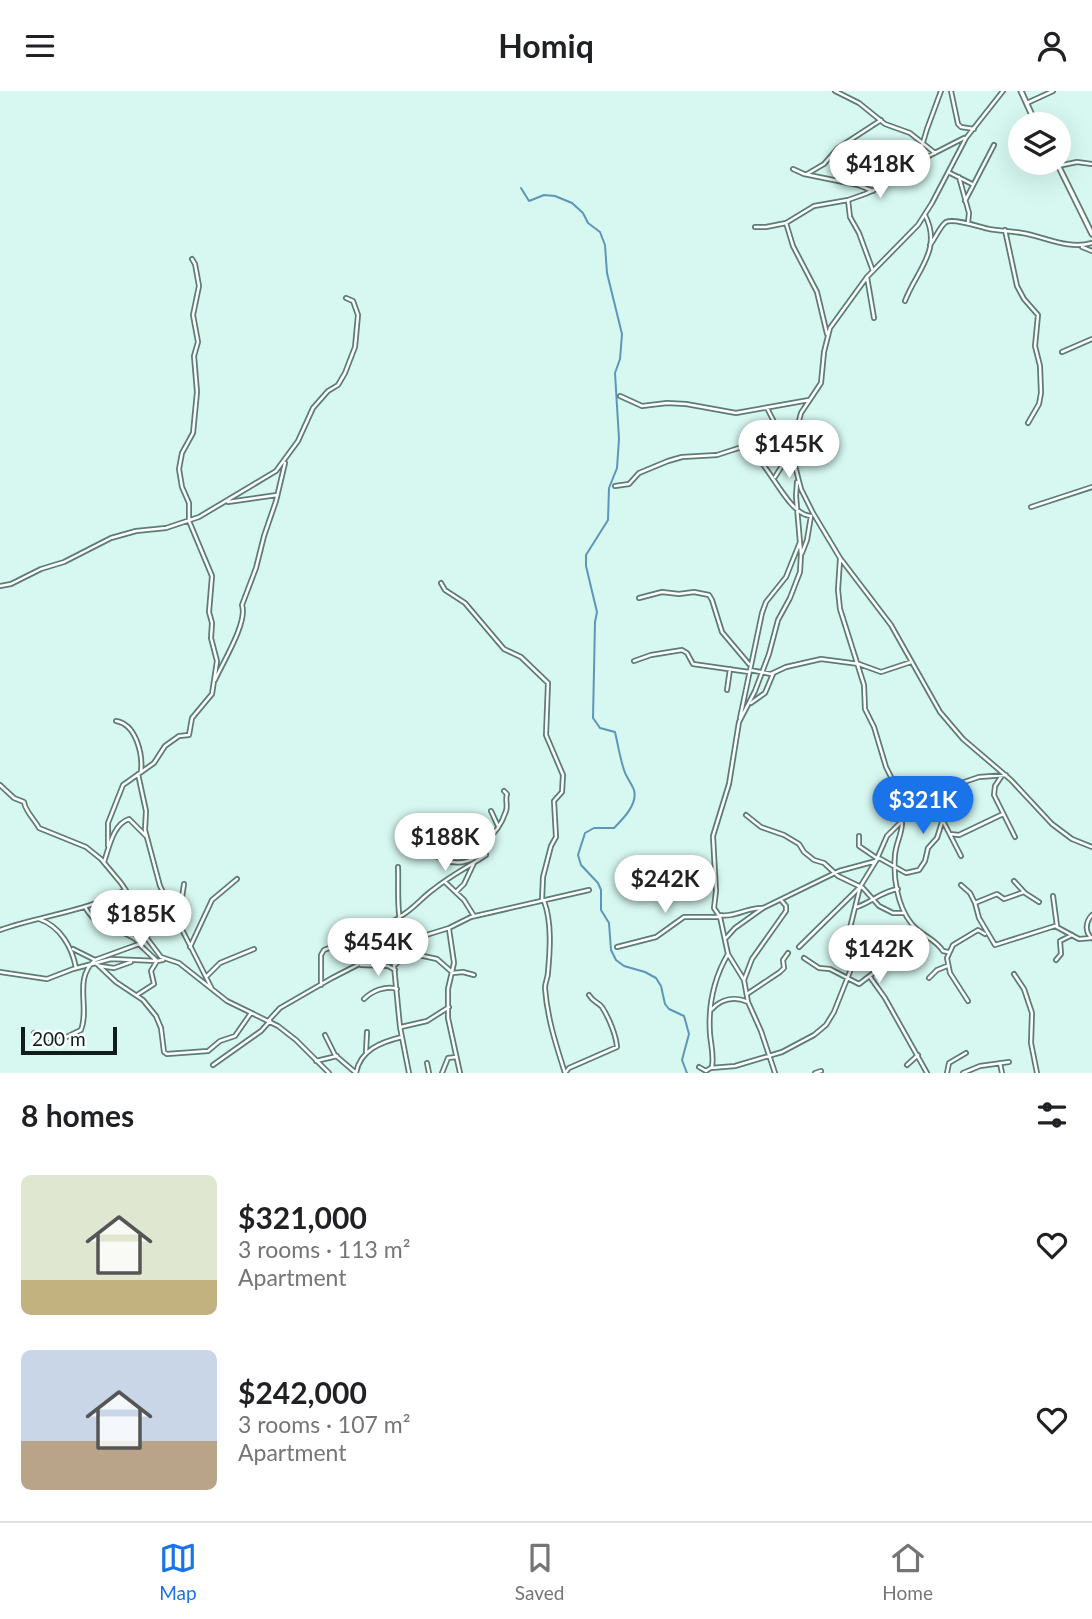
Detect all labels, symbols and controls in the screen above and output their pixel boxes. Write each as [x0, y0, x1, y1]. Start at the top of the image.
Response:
text: Homiq [498, 26, 594, 65]
icon: menu [21, 27, 59, 65]
icon: person [1033, 27, 1071, 65]
map controls [1008, 112, 1071, 175]
button: layers [1008, 112, 1071, 175]
pin: $418K [831, 141, 929, 200]
text: $418K [845, 149, 915, 177]
pin: $145K [740, 421, 838, 480]
text: $145K [754, 429, 824, 457]
pin: $321K [874, 777, 972, 836]
text: $321K [888, 785, 958, 813]
pin: $188K [396, 813, 494, 873]
text: $188K [410, 822, 480, 850]
pin: $242K [616, 855, 714, 915]
text: $242K [630, 864, 700, 892]
pin: $185K [92, 891, 190, 950]
text: $185K [106, 899, 176, 927]
pin: $454K [329, 919, 427, 978]
pin: $142K [830, 925, 928, 985]
text: $454K [343, 927, 413, 955]
text: $142K [844, 934, 914, 962]
scale bar [21, 1024, 117, 1056]
text: 200 m [32, 1027, 86, 1050]
icon: filters [1033, 1096, 1071, 1134]
text: 8 homes [21, 1097, 134, 1133]
text: $321,000 [238, 1199, 367, 1235]
icon: home [77, 1203, 161, 1287]
icon: heart [1033, 1226, 1071, 1264]
text: 3 rooms · 113 m² [238, 1235, 410, 1263]
text: Apartment [238, 1263, 346, 1291]
text: $242,000 [238, 1374, 367, 1410]
icon: home [77, 1378, 161, 1462]
icon: heart [1033, 1401, 1071, 1439]
text: 3 rooms · 107 m² [238, 1410, 410, 1438]
text: Apartment [238, 1438, 346, 1466]
tab: Map [159, 1539, 197, 1604]
tab: Saved [515, 1539, 564, 1604]
tab: Home [882, 1539, 933, 1604]

